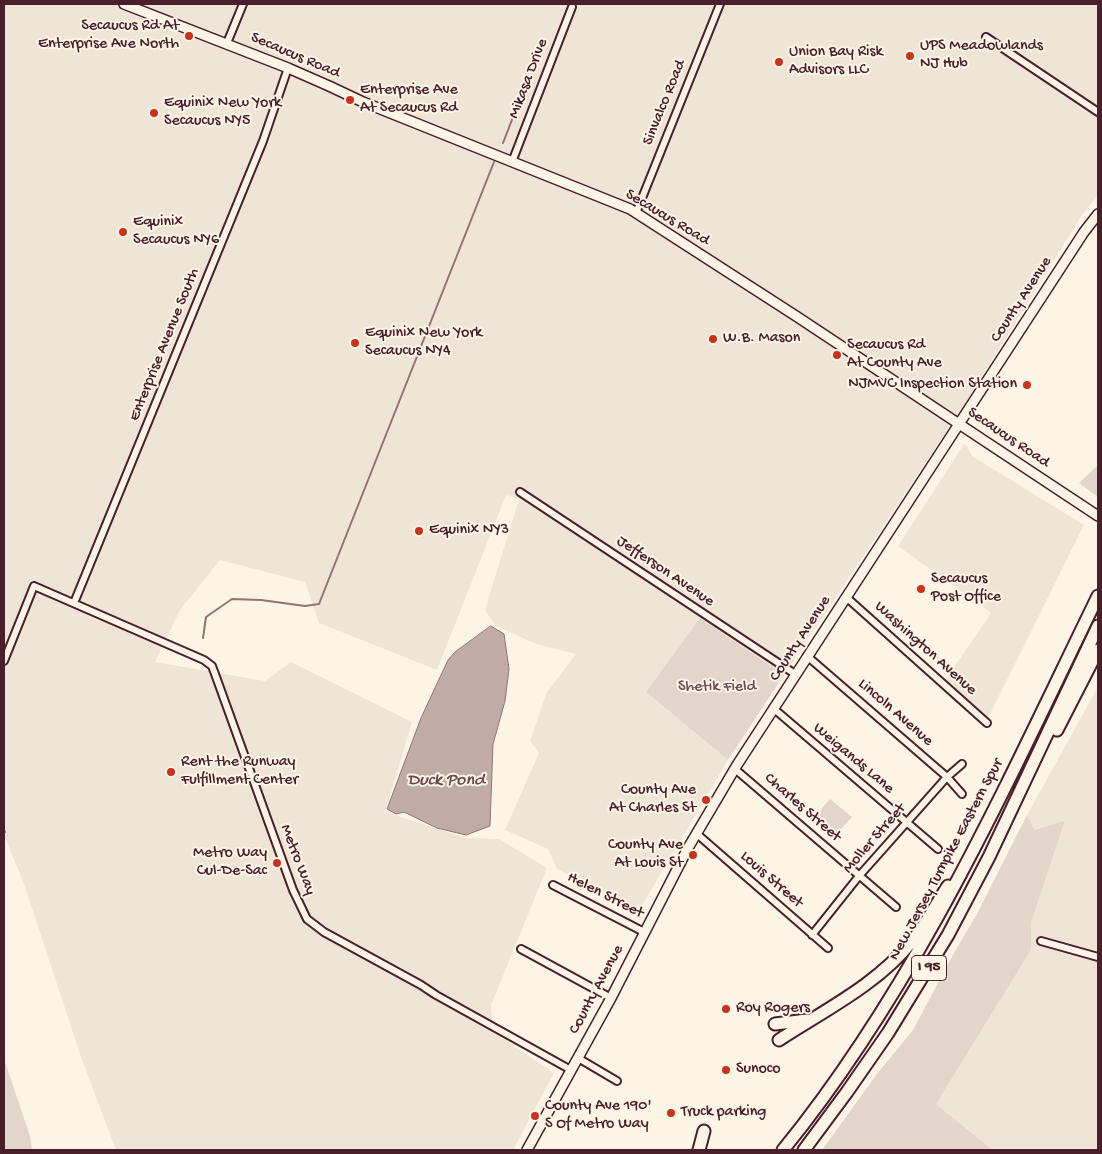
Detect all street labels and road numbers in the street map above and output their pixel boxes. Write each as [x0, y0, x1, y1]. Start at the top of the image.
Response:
street label: Secaucus Road [247, 29, 343, 83]
street label: Mikasa Drive [505, 36, 553, 122]
street label: Sinvalco Road [639, 57, 691, 149]
street label: Secaucus Road [621, 185, 713, 251]
street label: County Avenue [987, 254, 1057, 346]
street label: Enterprise Avenue South [126, 266, 204, 424]
street label: Secaucus Road [963, 403, 1053, 473]
street label: Jefferson Avenue [612, 532, 718, 612]
street label: County Avenue [766, 593, 836, 685]
street label: Washington Avenue [870, 598, 980, 700]
street label: Lincoln Avenue [853, 675, 937, 751]
street label: Weigands Lane [808, 719, 898, 799]
street label: New Jersey Turnpike Eastern Spur [886, 756, 1008, 964]
street label: Charles Street [759, 769, 845, 847]
street label: Moller Street [839, 800, 911, 878]
street label: Metro Way [275, 822, 319, 898]
street label: Louis Street [735, 847, 807, 913]
street label: Helen Street [564, 869, 646, 923]
street label: County Avenue [565, 942, 629, 1038]
road number: I 95 [912, 956, 946, 980]

